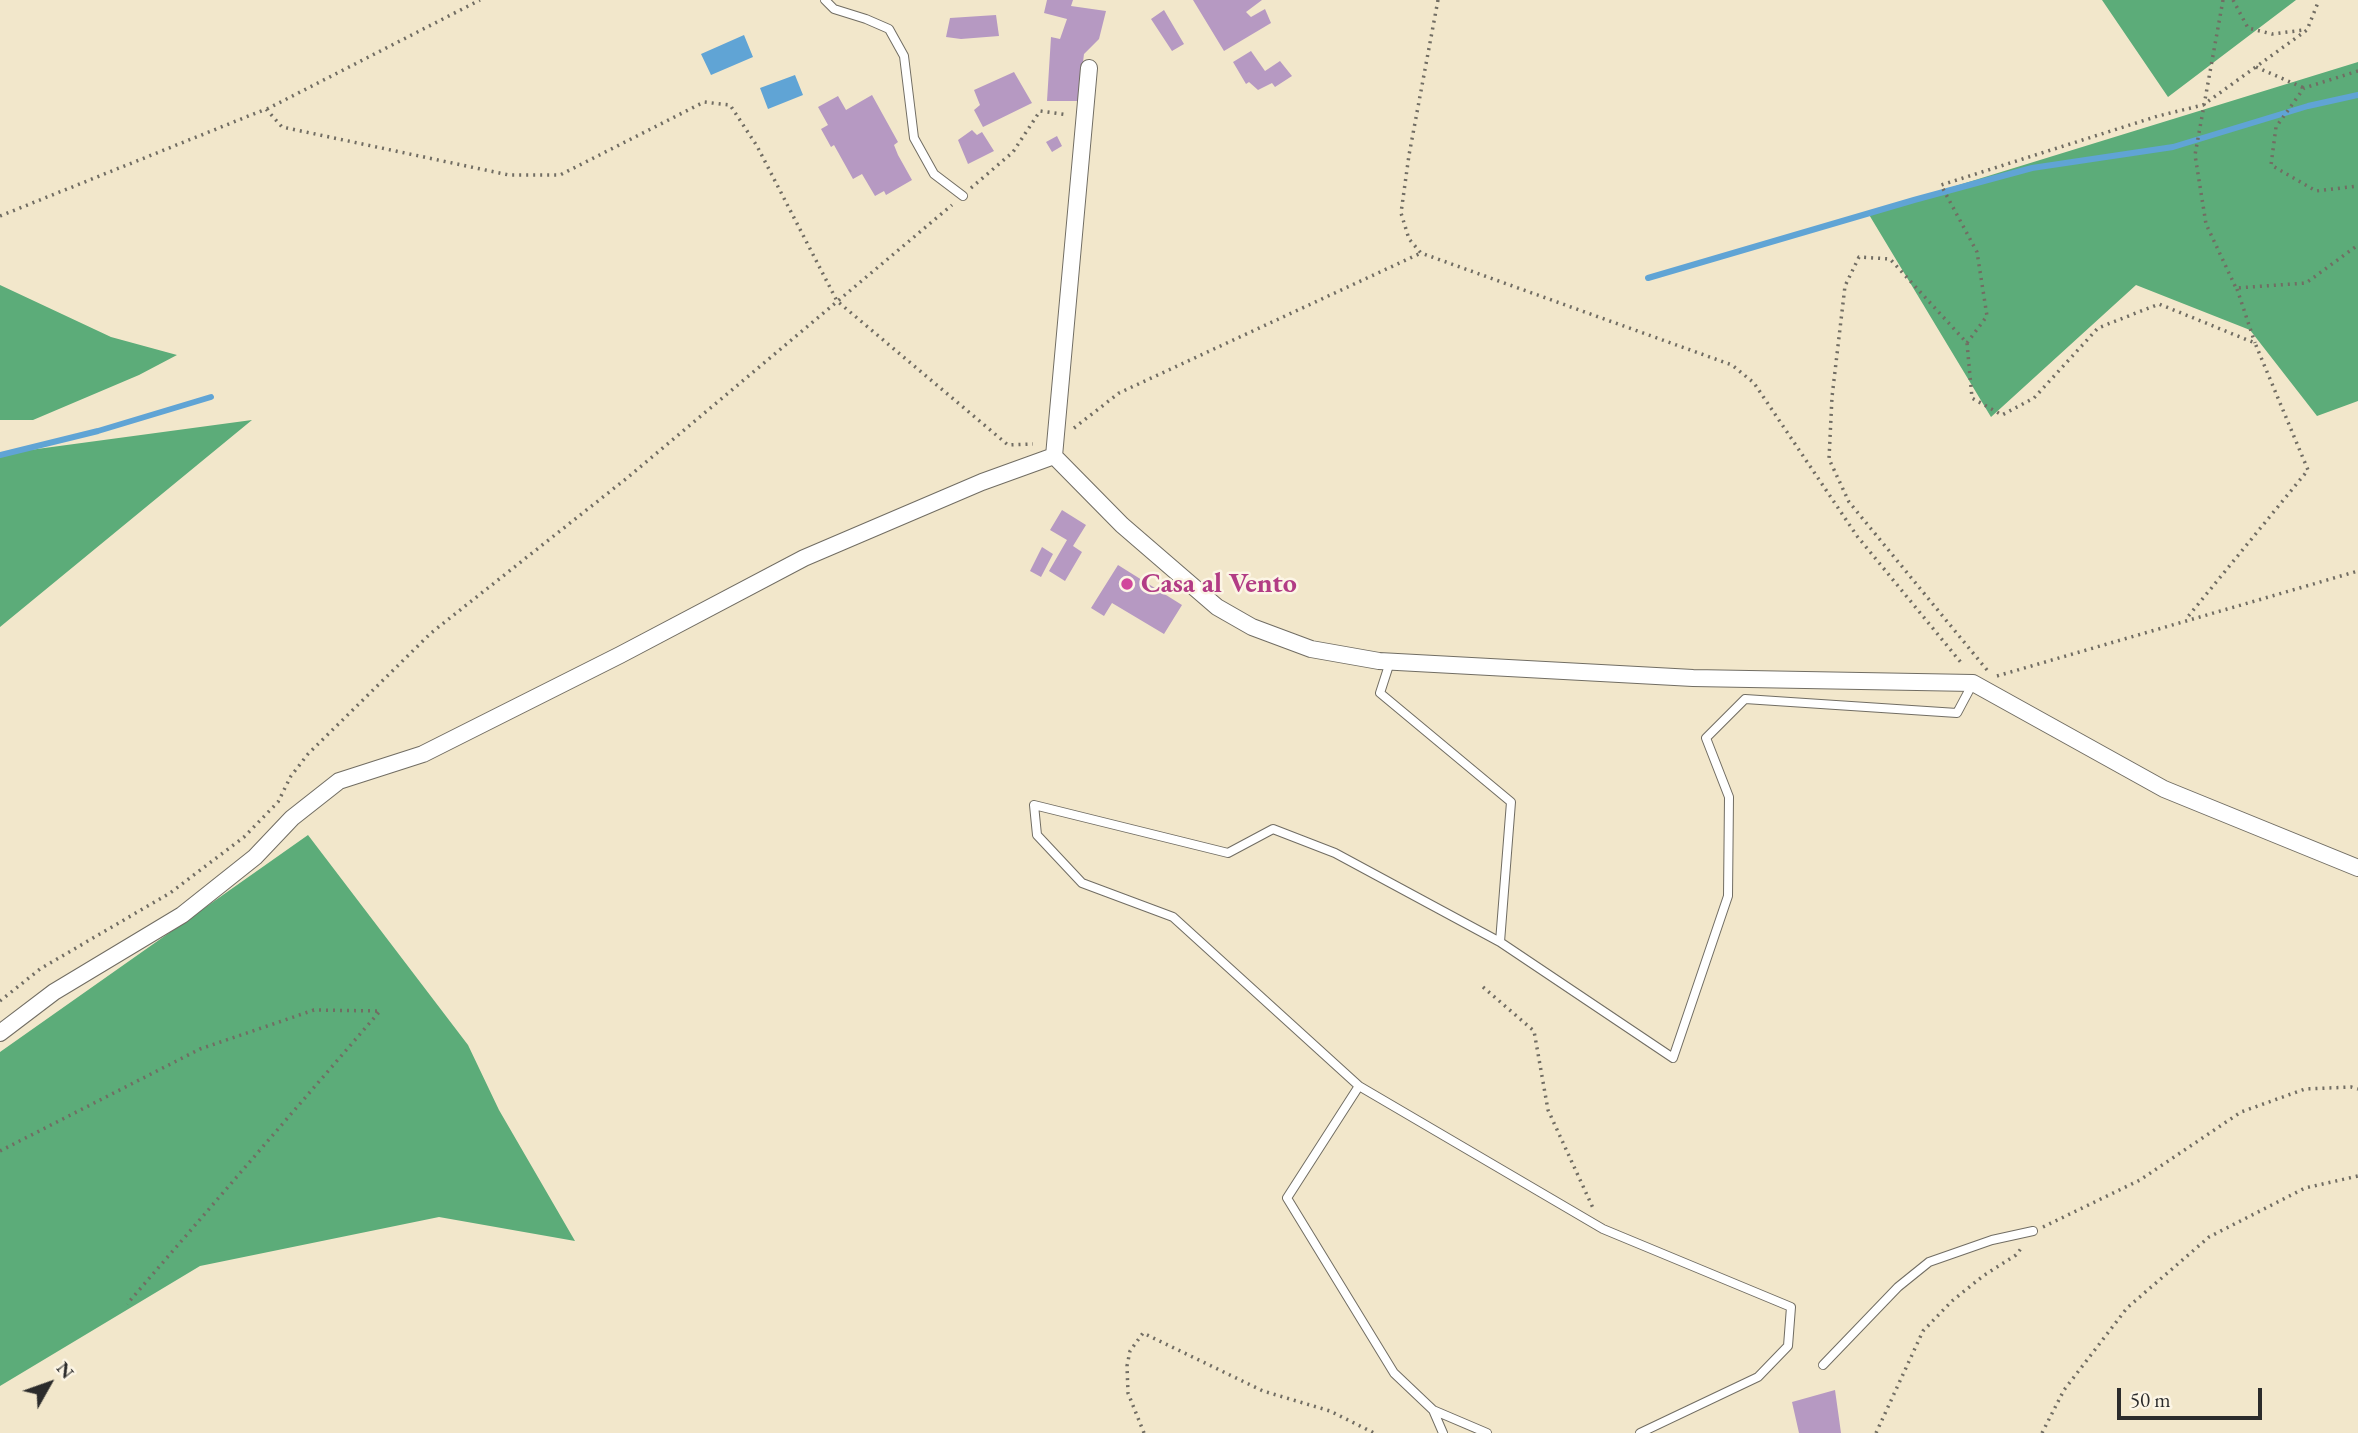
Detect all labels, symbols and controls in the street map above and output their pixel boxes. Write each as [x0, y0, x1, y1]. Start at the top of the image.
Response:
place label: Casa al Vento [1141, 567, 1297, 601]
marker: Casa al Vento [1119, 576, 1135, 592]
north arrow [14, 1349, 84, 1419]
text: N [51, 1356, 80, 1384]
scale bar [2120, 1374, 2265, 1418]
text: 50 m [2130, 1386, 2171, 1413]

